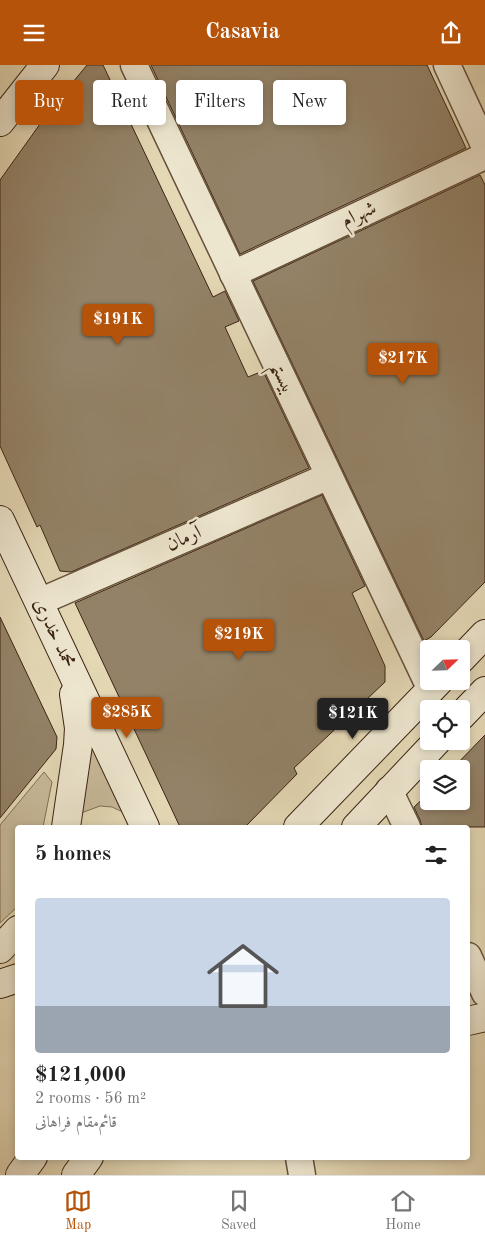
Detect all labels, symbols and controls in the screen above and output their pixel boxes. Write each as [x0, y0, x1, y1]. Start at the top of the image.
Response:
icon: menu [20, 19, 48, 47]
icon: share [437, 19, 465, 47]
text: Casavia [205, 21, 280, 43]
chip: Buy [15, 80, 83, 125]
chip: Rent [93, 80, 166, 125]
chip: Filters [176, 80, 263, 125]
chip: New [273, 80, 346, 125]
street label: شهرام [338, 198, 382, 237]
pin: $191K [83, 303, 153, 346]
text: $191K [93, 312, 143, 328]
pin: $217K [368, 343, 438, 385]
text: $217K [378, 351, 428, 367]
street label: بیستم [259, 359, 298, 400]
street label: آرمان [162, 518, 207, 555]
street label: محمد خدری [29, 595, 79, 671]
pin: $219K [204, 619, 274, 661]
text: $219K [214, 627, 264, 643]
north arrow [420, 640, 470, 690]
map controls [420, 640, 470, 810]
pin: $285K [92, 697, 162, 739]
pin: $121K [318, 697, 388, 740]
button: locate [420, 700, 470, 750]
text: $285K [102, 705, 152, 721]
text: $121K [328, 706, 378, 722]
button: layers [420, 760, 470, 810]
icon: filters [422, 841, 450, 869]
text: 5 homes [35, 844, 111, 865]
icon: home [198, 931, 288, 1021]
text: $121,000 [35, 1065, 126, 1086]
text: 2 rooms · 56 m² [35, 1091, 146, 1107]
text: قائم‌مقام فراهانی [35, 1115, 117, 1131]
tab: Map [64, 1187, 92, 1234]
tab: Saved [221, 1187, 257, 1234]
tab: Home [385, 1187, 421, 1234]

